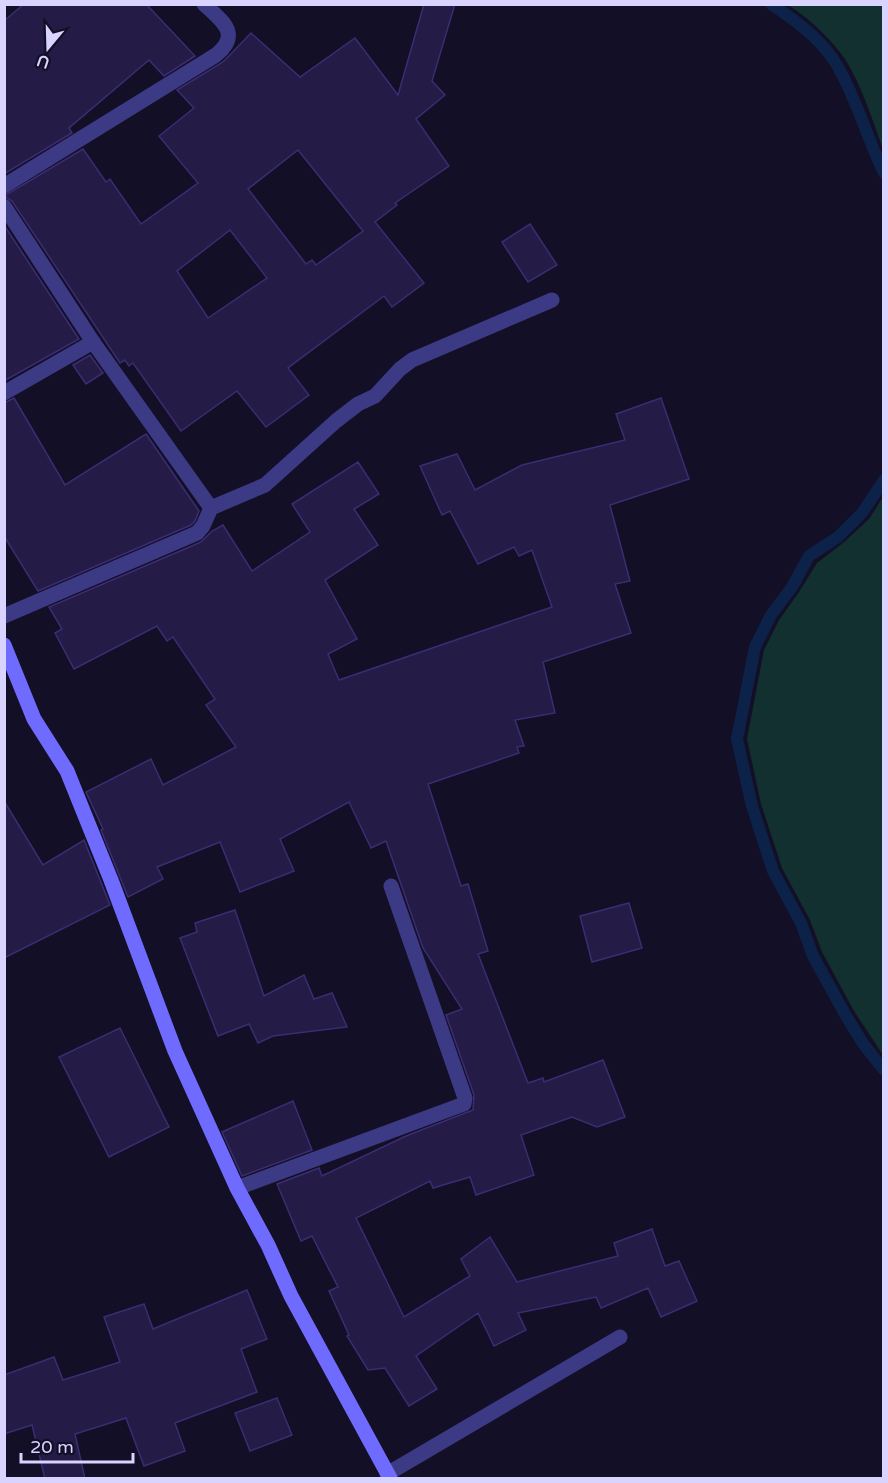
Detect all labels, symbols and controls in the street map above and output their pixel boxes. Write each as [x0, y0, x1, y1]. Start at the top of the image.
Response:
north arrow [18, 18, 78, 78]
text: U [34, 50, 52, 73]
scale bar [21, 1426, 134, 1464]
text: 20 m [30, 1436, 74, 1458]

